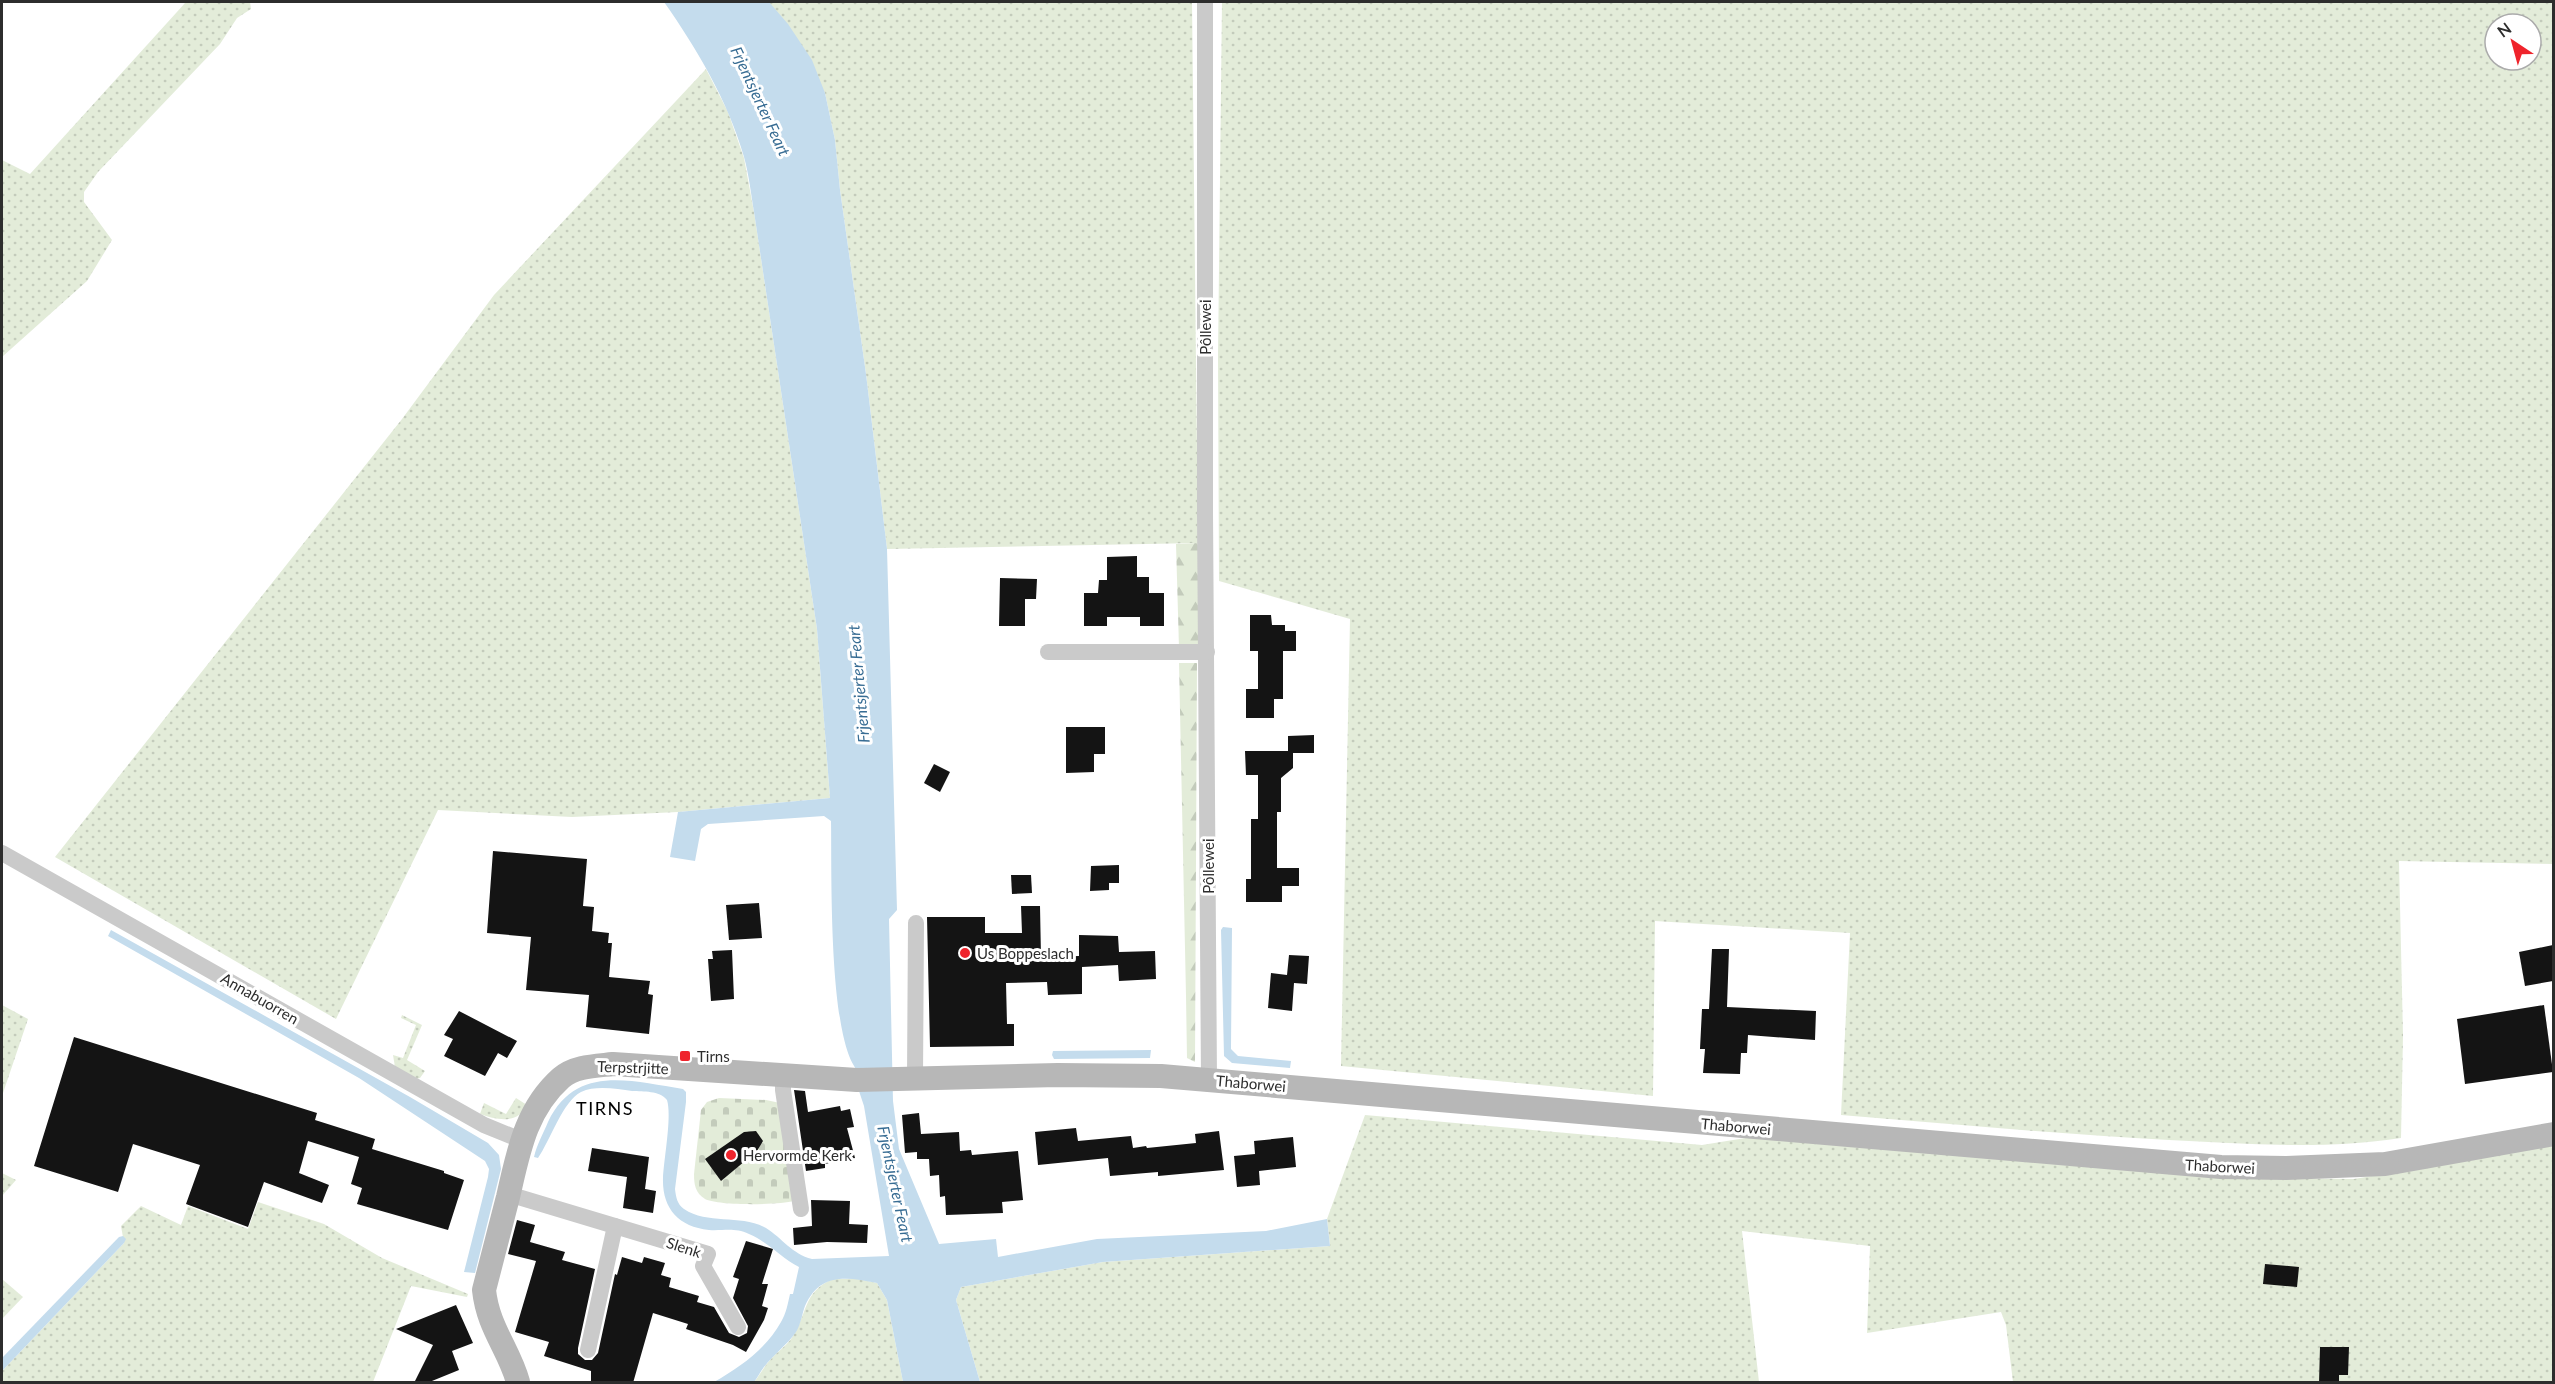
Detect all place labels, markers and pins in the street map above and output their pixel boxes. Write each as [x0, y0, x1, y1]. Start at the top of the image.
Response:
place label: Us Boppeslach [977, 944, 1074, 962]
marker: Us Boppeslach [958, 946, 972, 960]
place label: Tirns [697, 1047, 730, 1065]
marker: Tirns [678, 1049, 692, 1063]
place label: Hervormde Kerk [743, 1146, 852, 1164]
marker: Hervormde Kerk [724, 1148, 738, 1162]

